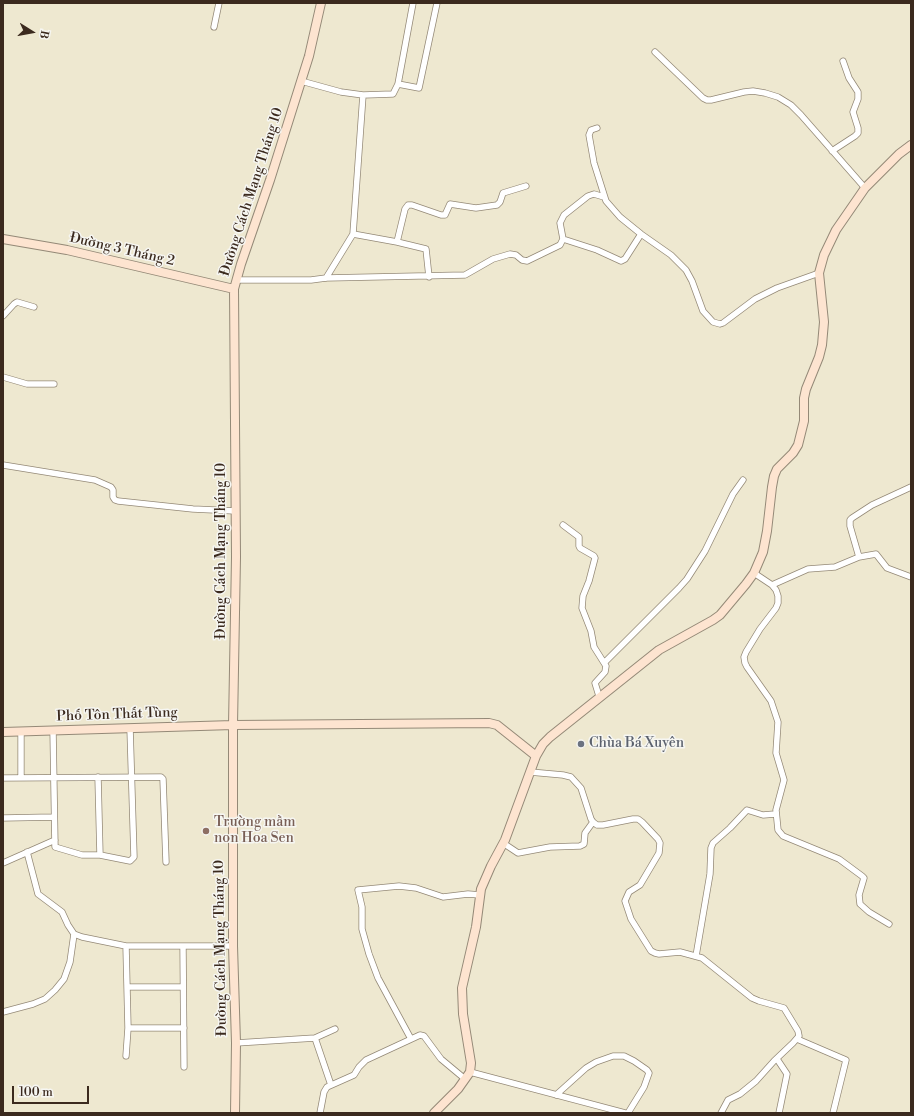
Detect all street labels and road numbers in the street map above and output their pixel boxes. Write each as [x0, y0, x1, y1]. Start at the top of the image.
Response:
street label: Đường Cách Mạng Tháng 10 [217, 106, 287, 278]
street label: Đường 3 Tháng 2 [68, 230, 176, 270]
street label: Đường Cách Mạng Tháng 10 [214, 463, 230, 639]
street label: Phố Tôn Thất Tùng [56, 704, 178, 726]
street label: Đường Cách Mạng Tháng 10 [211, 860, 231, 1036]

